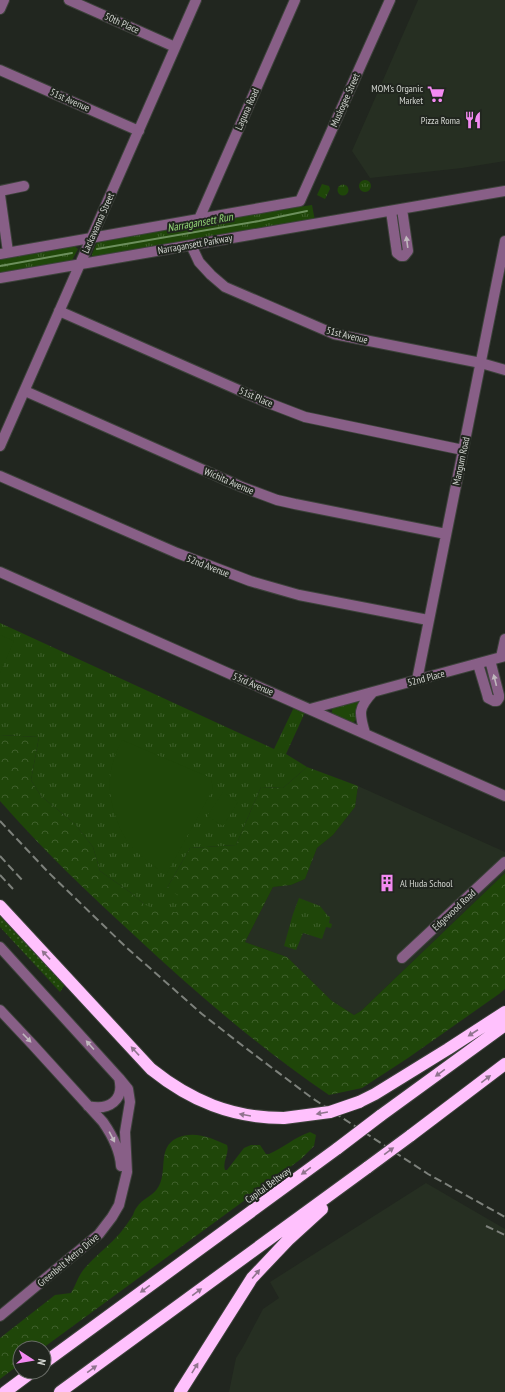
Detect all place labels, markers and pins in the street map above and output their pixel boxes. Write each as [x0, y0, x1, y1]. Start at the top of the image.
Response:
place label: MOM's Organic Market [371, 82, 423, 107]
supermarket icon: MOM's Organic Market [426, 84, 446, 104]
restaurant icon: Pizza Roma [463, 110, 483, 130]
place label: Pizza Roma [421, 114, 460, 127]
building icon: Al Huda School [377, 873, 397, 893]
place label: Al Huda School [400, 877, 453, 890]

